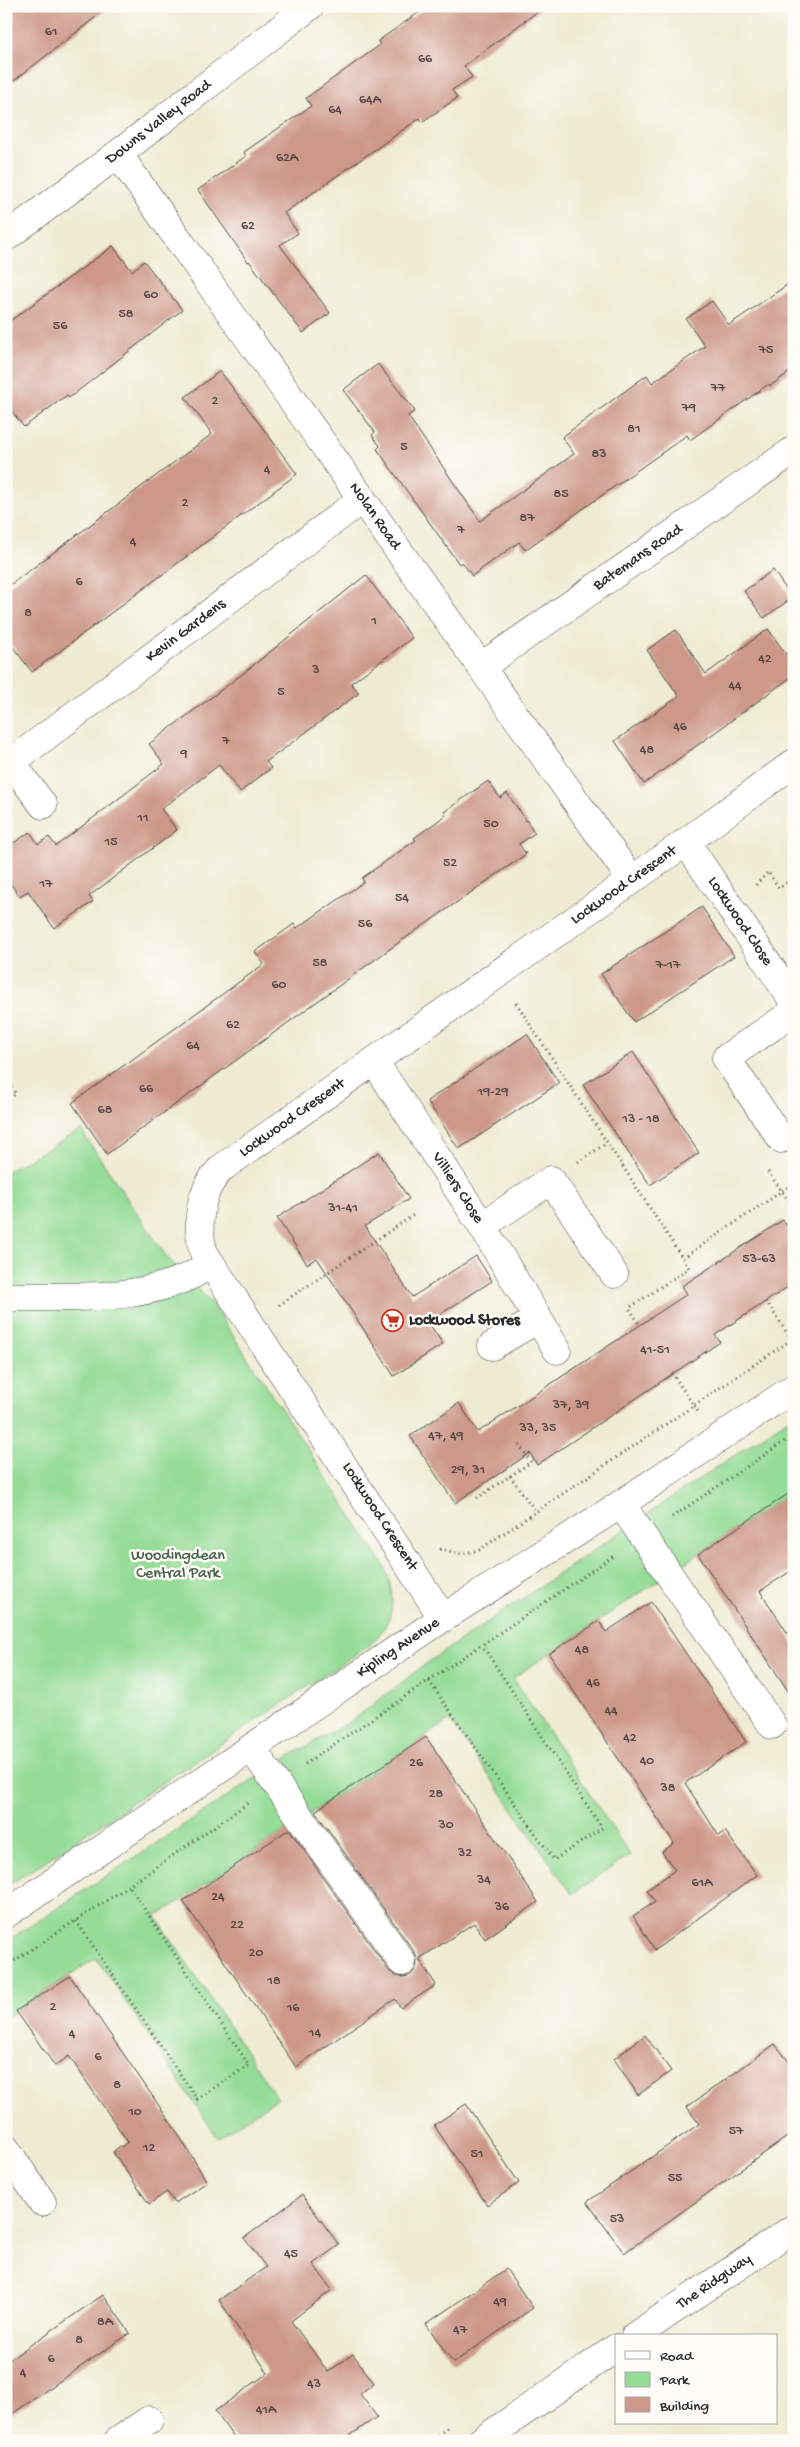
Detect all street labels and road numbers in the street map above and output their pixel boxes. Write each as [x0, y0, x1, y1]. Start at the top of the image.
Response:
street label: Downs Valley Road [101, 75, 217, 170]
street label: Nolan Road [344, 479, 406, 555]
street label: Batemans Road [589, 519, 688, 596]
street label: Kevin Gardens [142, 594, 231, 667]
street label: Lockwood Crescent [567, 841, 682, 929]
street label: Lockwood Close [703, 873, 777, 970]
street label: Lockwood Crescent [236, 1074, 350, 1162]
street label: Villiers Close [427, 1148, 488, 1228]
street label: Lockwood Crescent [337, 1459, 422, 1576]
street label: Kipling Avenue [353, 1613, 444, 1683]
street label: The Ridgway [673, 2250, 756, 2315]

